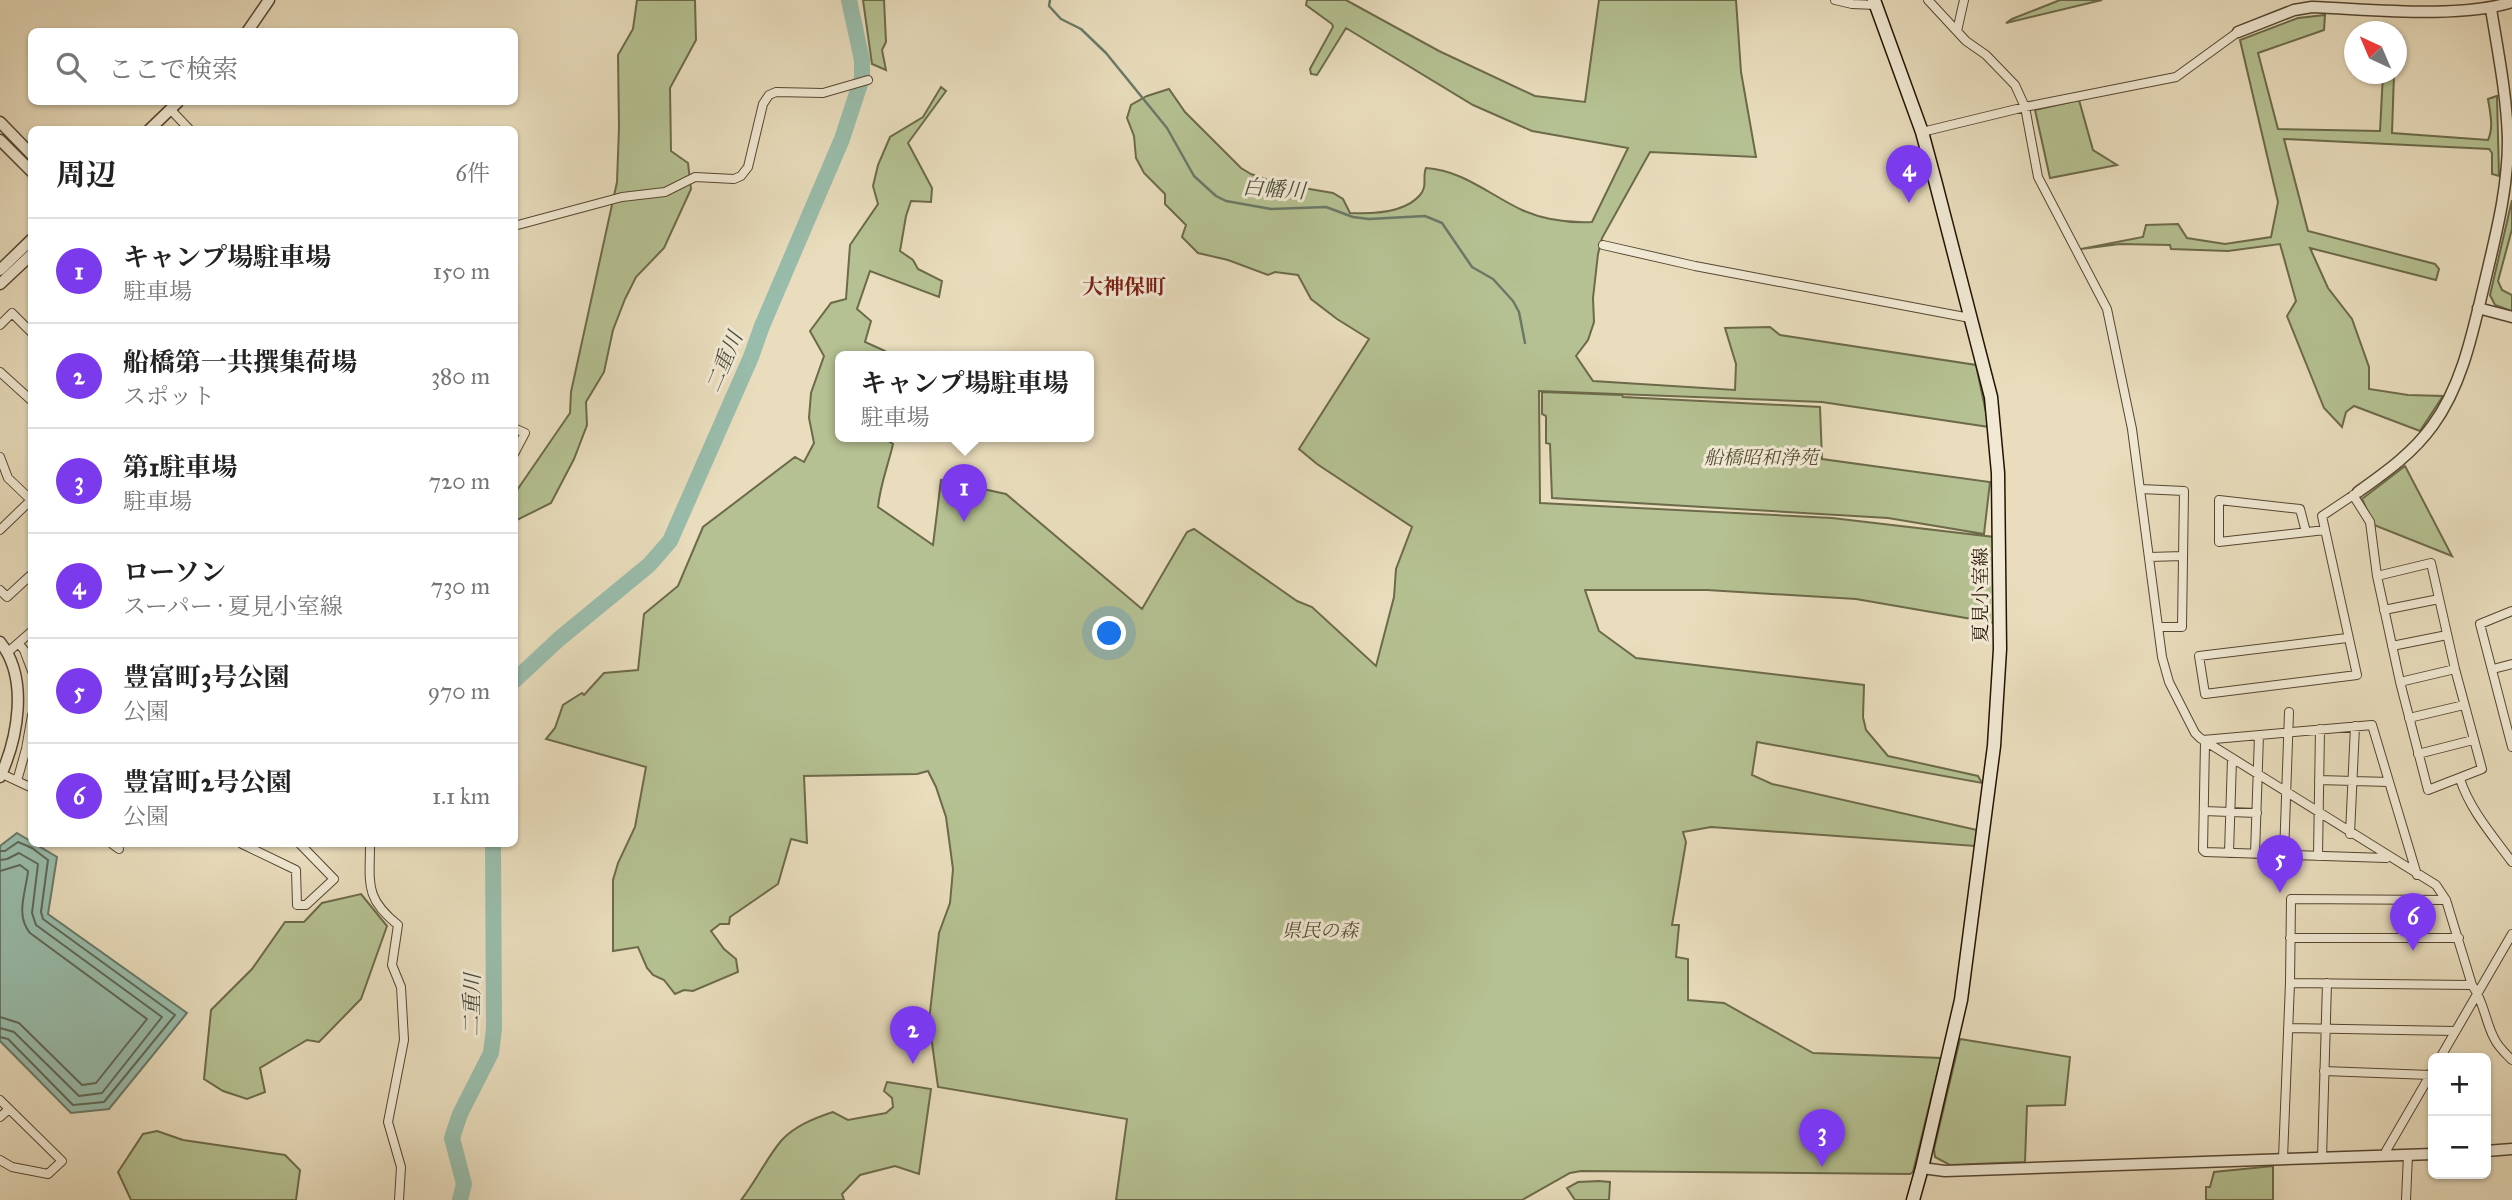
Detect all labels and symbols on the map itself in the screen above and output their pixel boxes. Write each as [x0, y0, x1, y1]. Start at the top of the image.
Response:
north arrow [2344, 21, 2407, 84]
pin: 4 [1886, 145, 1932, 203]
water label: 白幡川 [1242, 174, 1308, 204]
district label: 大神保町 [1082, 274, 1166, 300]
water label: 二重川 [700, 326, 749, 396]
park label: 船橋昭和浄苑 [1704, 446, 1821, 469]
pin: 1 [941, 464, 987, 522]
street label: 夏見小室線 [1969, 547, 1992, 643]
your location [1092, 616, 1126, 650]
pin: 5 [2257, 835, 2303, 893]
pin: 6 [2390, 893, 2436, 951]
park label: 県民の森 [1282, 919, 1360, 942]
water label: 二重川 [458, 971, 486, 1037]
pin: 2 [890, 1006, 936, 1064]
pin: 3 [1799, 1109, 1845, 1167]

